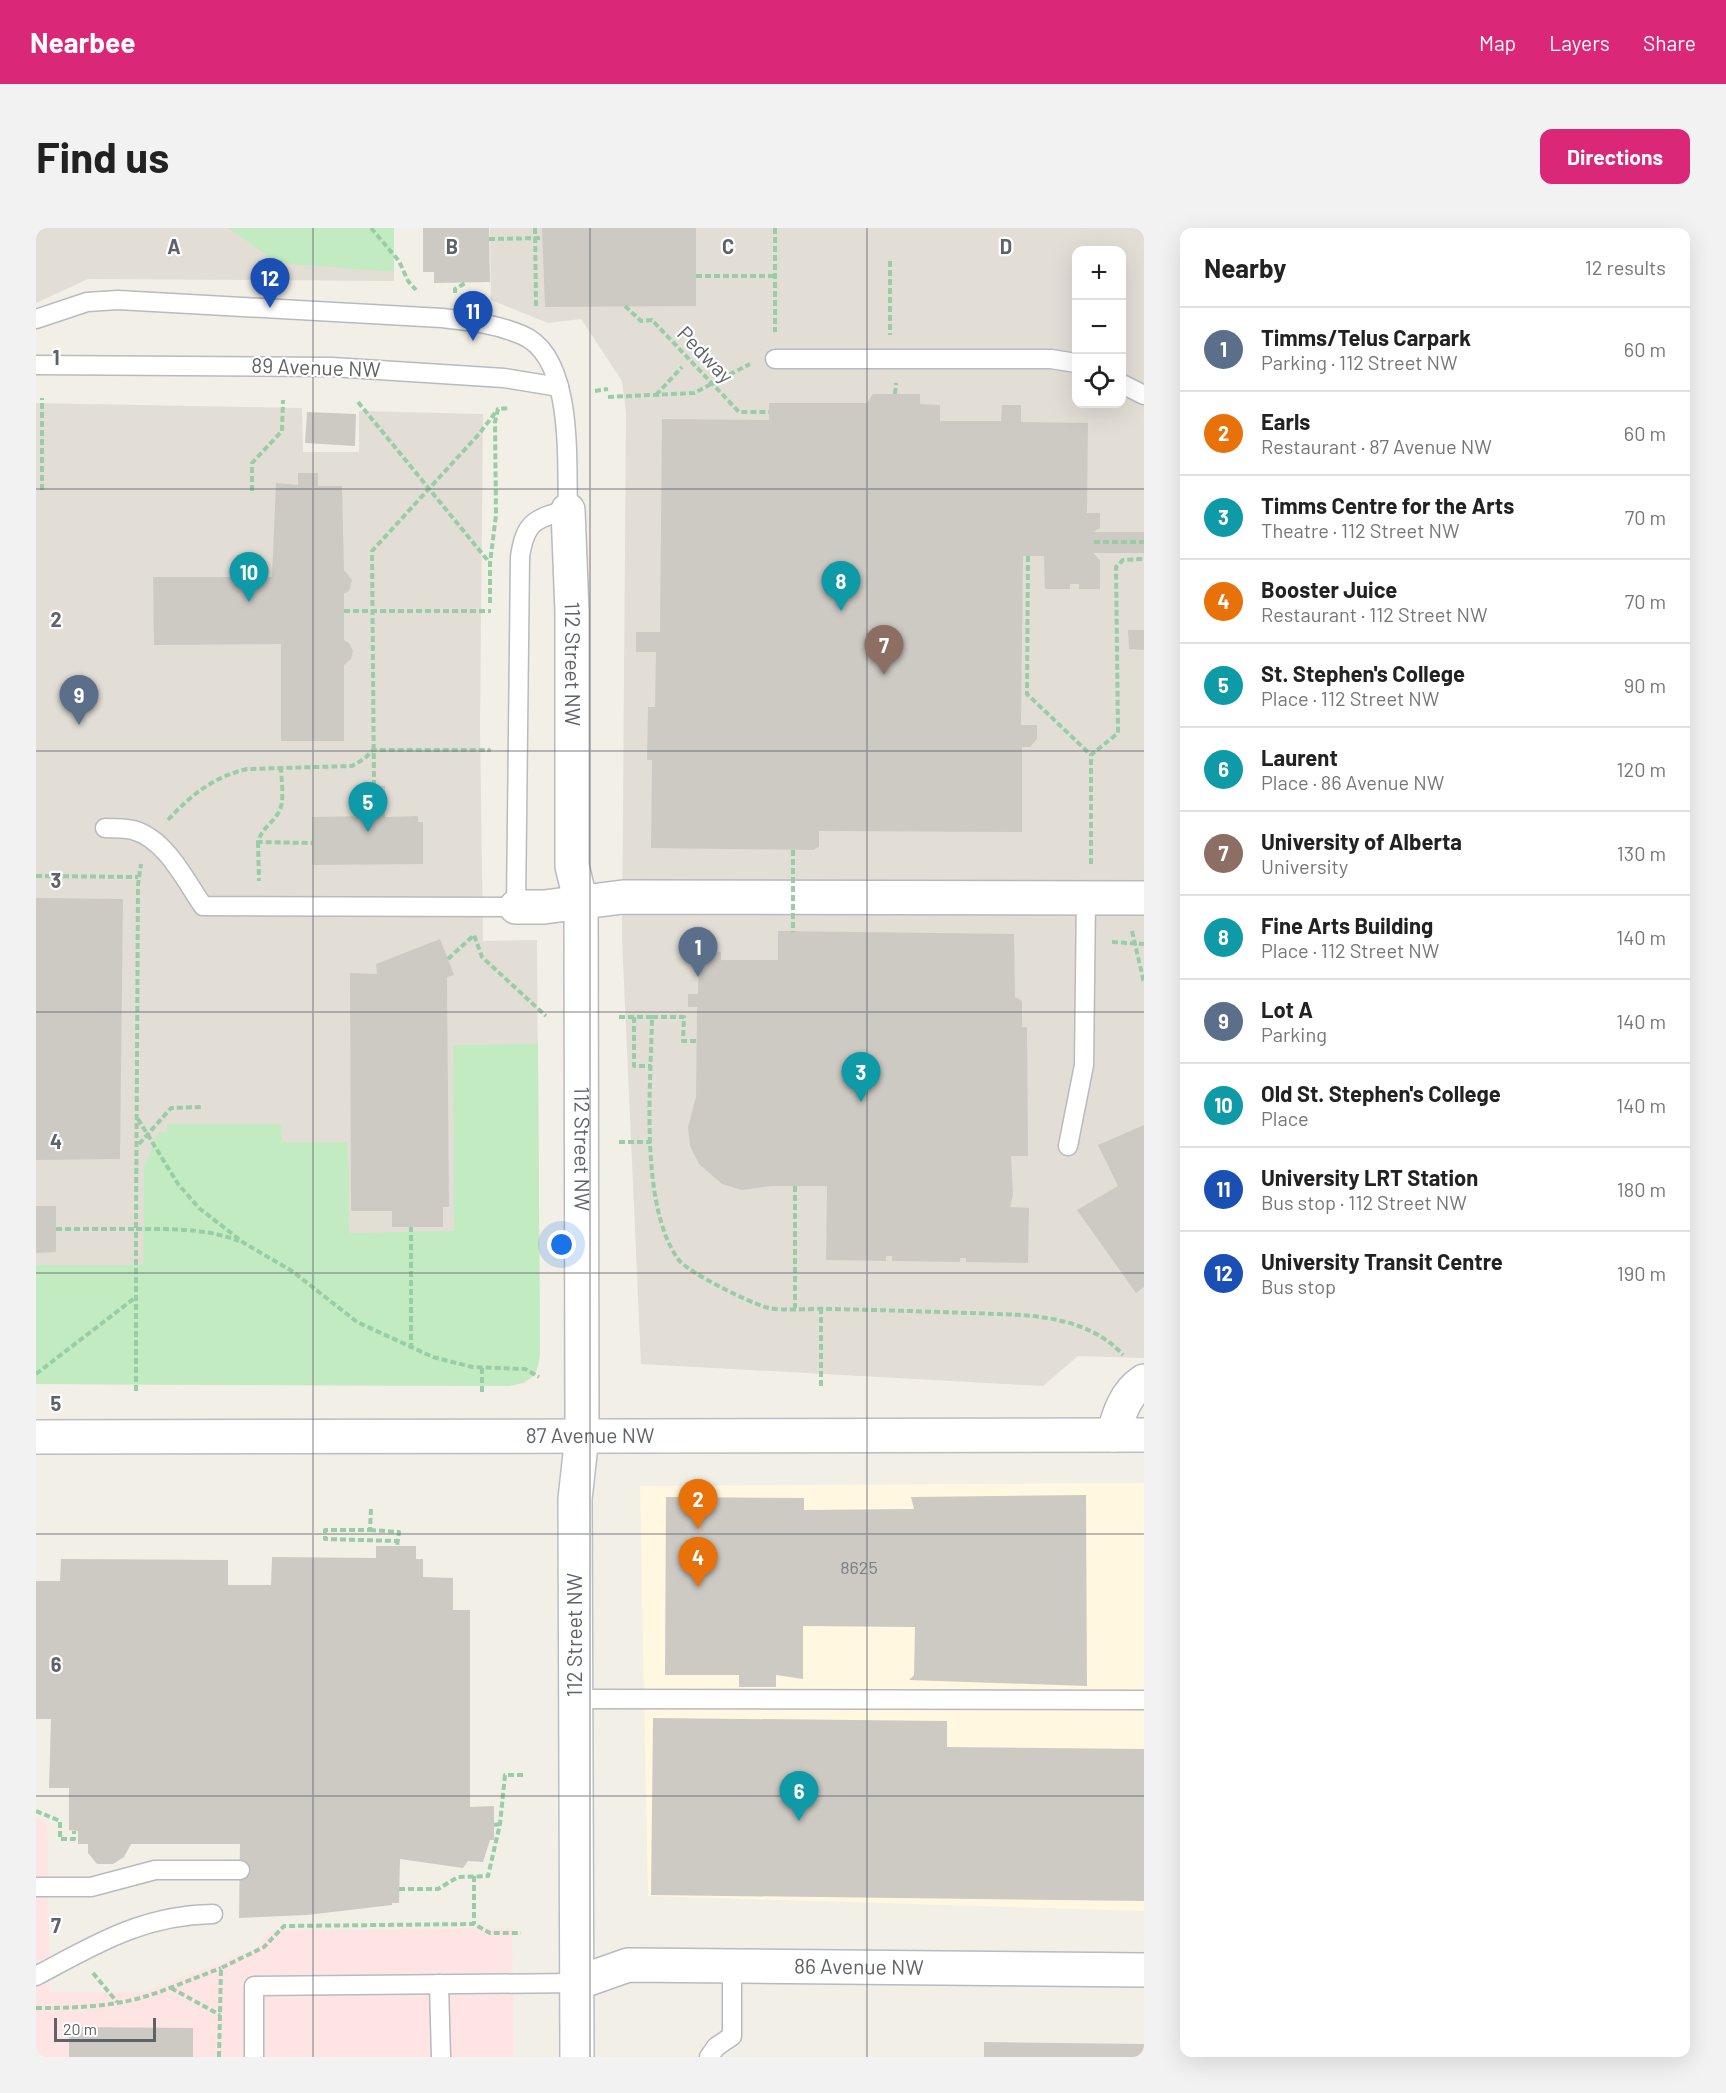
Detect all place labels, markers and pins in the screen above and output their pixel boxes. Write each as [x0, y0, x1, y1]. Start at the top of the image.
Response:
pin: 12 [250, 259, 290, 308]
pin: 11 [454, 291, 492, 341]
pin: 10 [230, 552, 268, 602]
pin: 8 [822, 562, 860, 611]
pin: 7 [864, 626, 904, 675]
pin: 9 [60, 676, 99, 725]
pin: 5 [348, 782, 388, 832]
pin: 1 [678, 928, 718, 977]
pin: 3 [842, 1052, 880, 1102]
pin: 2 [678, 1480, 718, 1529]
pin: 4 [678, 1538, 718, 1587]
pin: 6 [780, 1772, 819, 1821]

